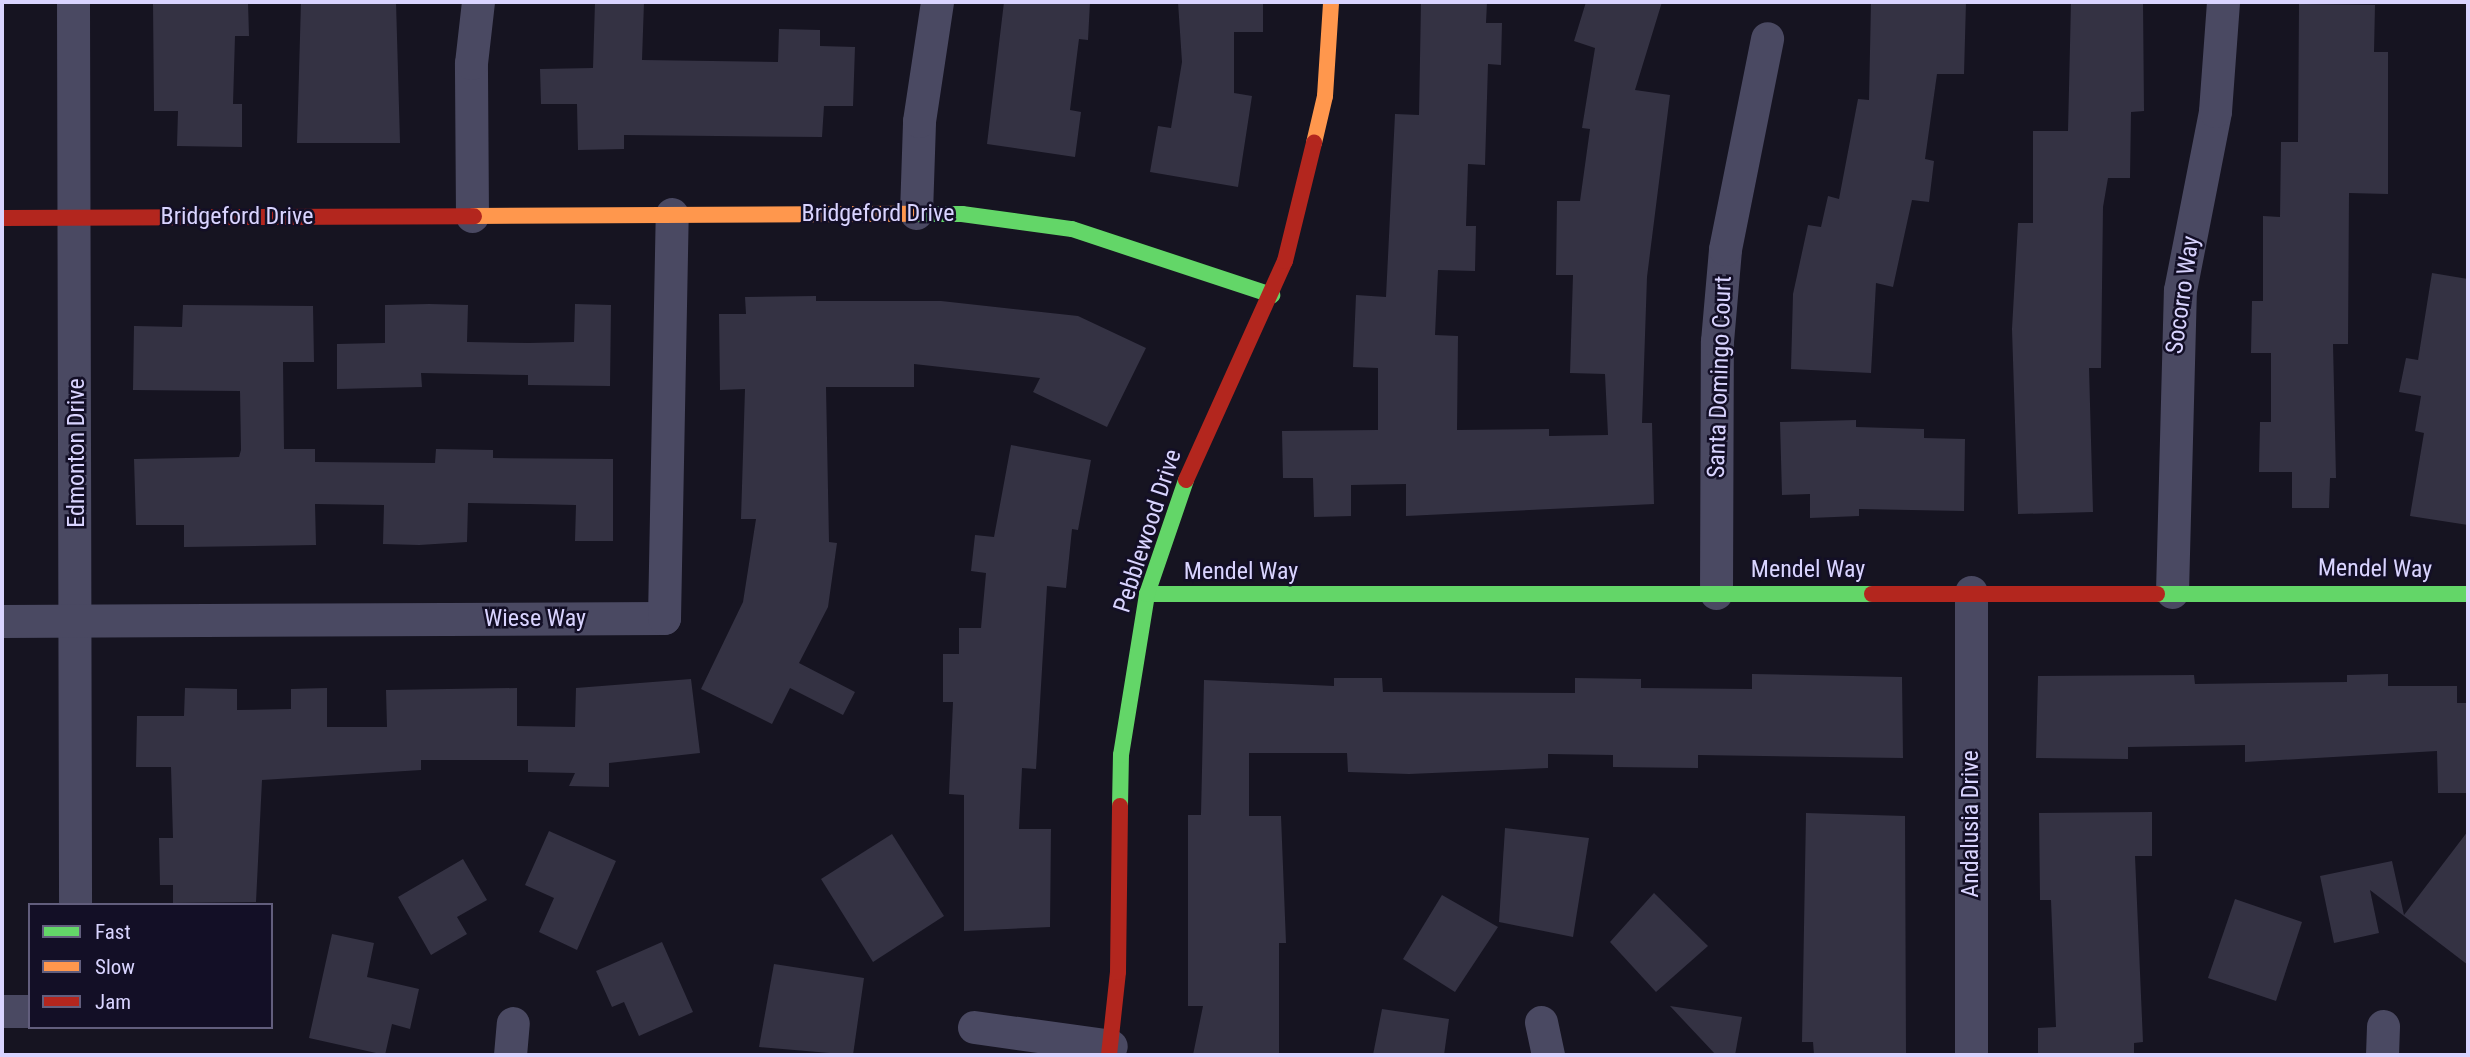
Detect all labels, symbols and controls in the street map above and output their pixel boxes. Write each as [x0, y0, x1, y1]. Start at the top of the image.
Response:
street label: Bridgeford Drive [802, 200, 954, 228]
street label: Bridgeford Drive [161, 203, 313, 231]
street label: Socorro Way [2160, 234, 2206, 356]
street label: Santa Domingo Court [1702, 275, 1738, 479]
street label: Edmonton Drive [63, 378, 91, 528]
street label: Pebblewood Drive [1108, 446, 1188, 616]
street label: Mendel Way [2318, 554, 2432, 584]
street label: Mendel Way [1751, 556, 1865, 584]
street label: Mendel Way [1184, 558, 1298, 586]
street label: Wiese Way [484, 605, 586, 633]
street label: Andalusia Drive [1957, 750, 1985, 898]
legend [28, 903, 273, 1029]
text: Fast [95, 920, 131, 944]
text: Slow [95, 955, 135, 979]
text: Jam [95, 990, 131, 1014]

